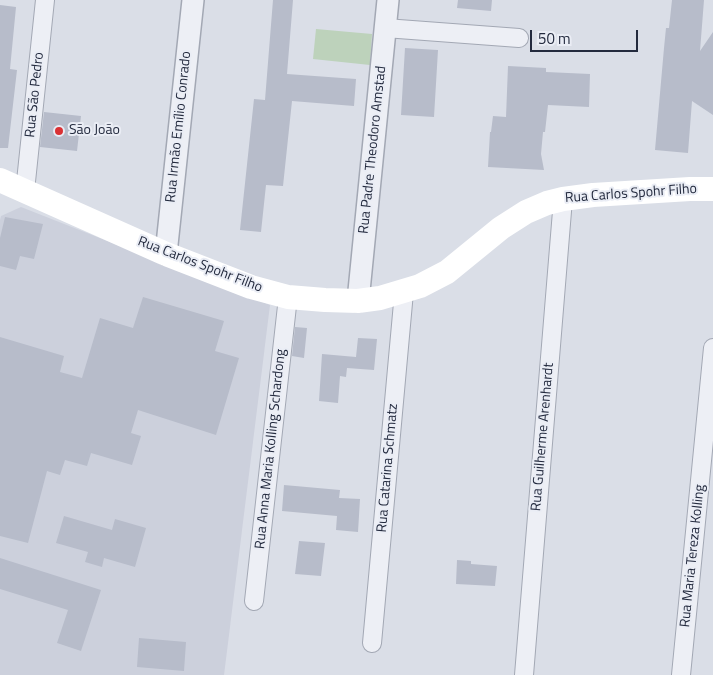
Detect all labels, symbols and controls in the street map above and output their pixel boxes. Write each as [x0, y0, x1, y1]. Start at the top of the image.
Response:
scale bar [533, 20, 640, 52]
text: 50 m [538, 27, 571, 50]
street label: Rua São Pedro [22, 51, 48, 139]
street label: Rua Irmão Emílio Conrado [163, 51, 195, 203]
street label: Rua Padre Theodoro Amstad [356, 65, 390, 235]
place label: São João [69, 123, 120, 139]
marker: São João [53, 125, 65, 137]
street label: Rua Carlos Spohr Filho [564, 181, 698, 207]
street label: Rua Carlos Spohr Filho [135, 233, 265, 297]
street label: Rua Anna Maria Kolling Schardong [252, 348, 290, 550]
street label: Rua Guilherme Arenhardt [528, 362, 558, 512]
street label: Rua Catarina Schmatz [374, 403, 402, 533]
street label: Rua Maria Tereza Kolling [677, 484, 709, 628]

